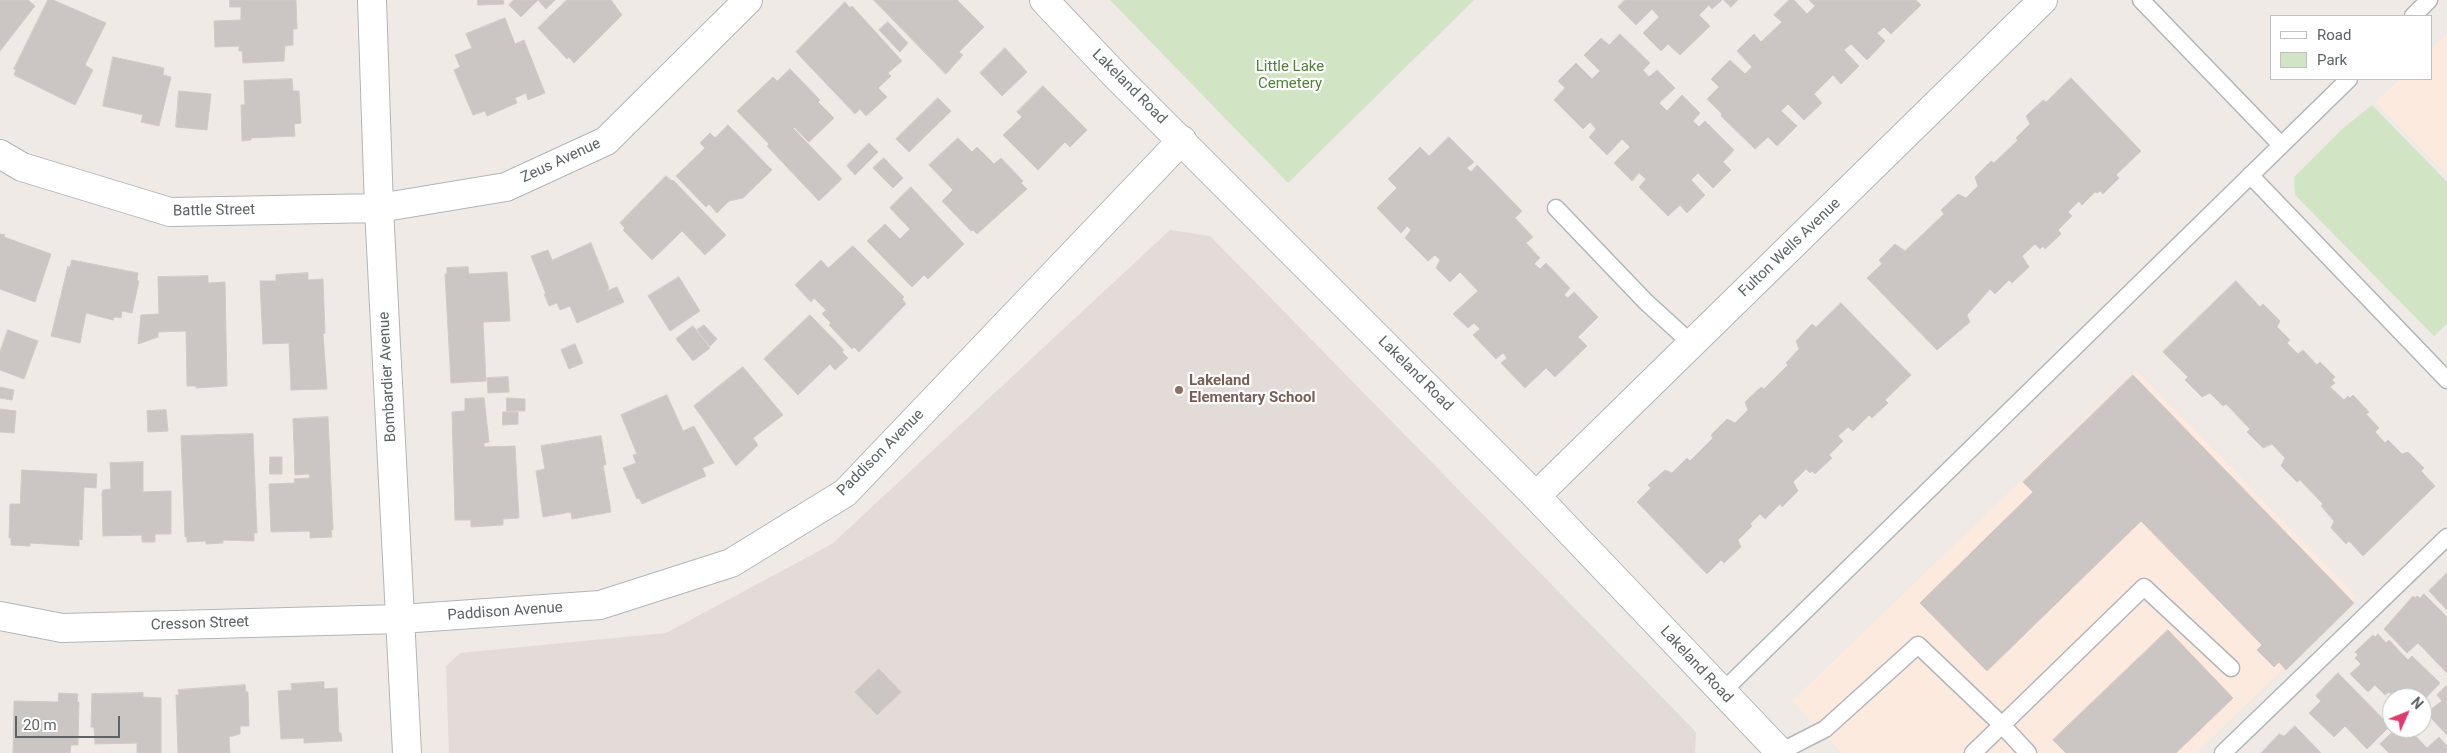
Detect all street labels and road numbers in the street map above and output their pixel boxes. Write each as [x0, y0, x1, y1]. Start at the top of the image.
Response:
street label: Lakeland Road [1088, 46, 1170, 128]
street label: Zeus Avenue [518, 135, 604, 187]
street label: Fulton Wells Avenue [1735, 195, 1845, 301]
street label: Battle Street [173, 201, 255, 221]
street label: Bombardier Avenue [376, 311, 400, 443]
street label: Lakeland Road [1374, 333, 1456, 415]
street label: Paddison Avenue [834, 406, 928, 500]
street label: Paddison Avenue [447, 599, 563, 625]
street label: Cresson Street [151, 613, 249, 635]
street label: Lakeland Road [1656, 623, 1736, 707]

